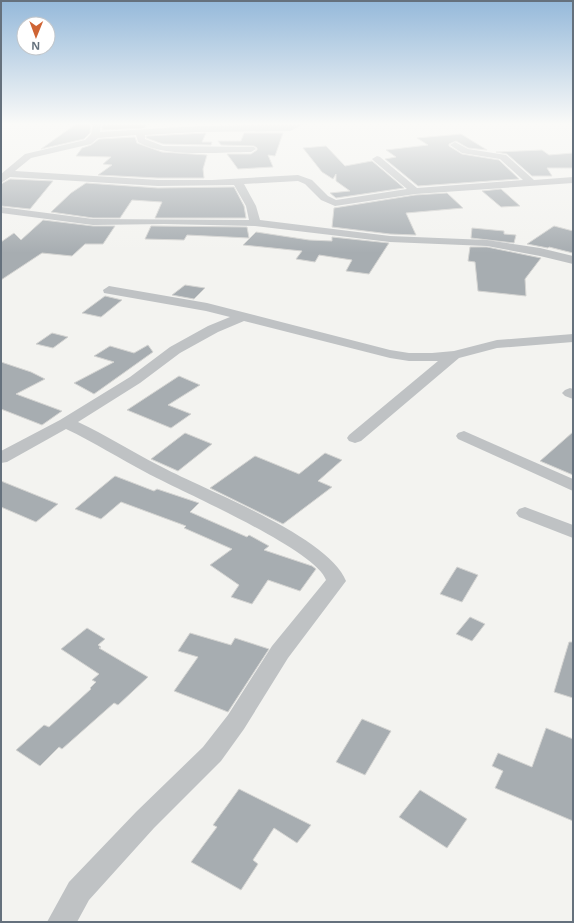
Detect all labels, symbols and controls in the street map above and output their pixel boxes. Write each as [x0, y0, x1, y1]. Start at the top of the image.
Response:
north arrow [16, 16, 56, 56]
text: N [31, 39, 40, 54]

